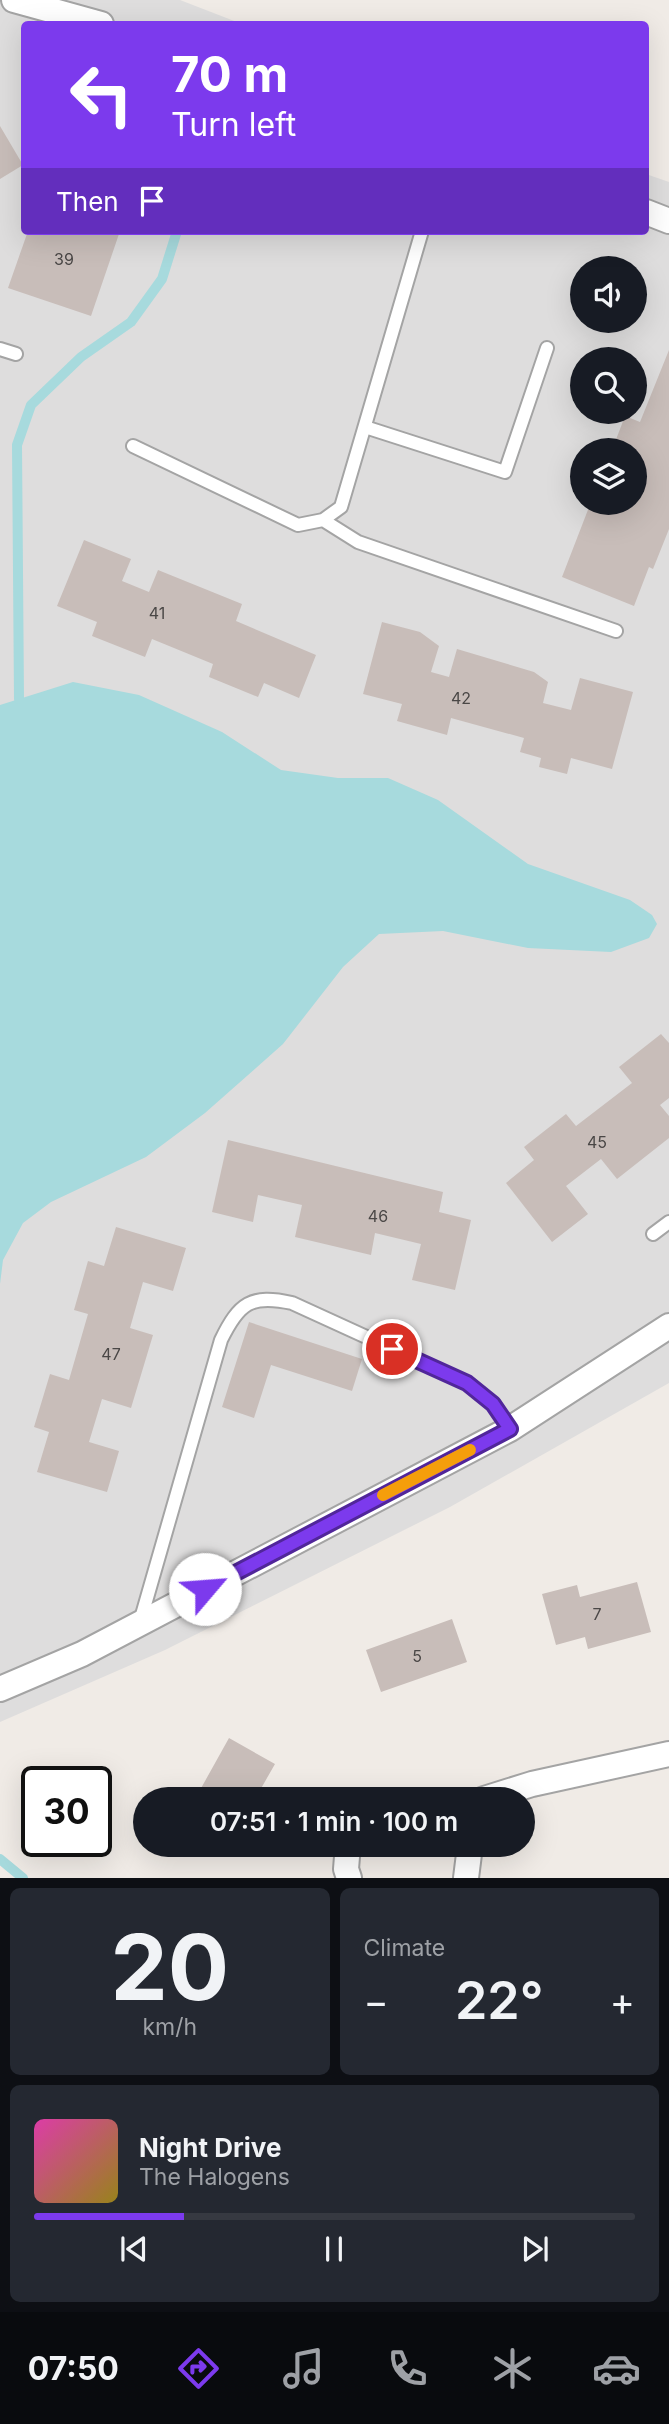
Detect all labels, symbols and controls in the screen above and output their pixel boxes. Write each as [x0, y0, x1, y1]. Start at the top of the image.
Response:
text: 70 m [171, 45, 288, 104]
icon: left [56, 49, 147, 140]
text: Turn left [171, 105, 296, 144]
icon: arrive [133, 182, 171, 220]
text: Then [56, 186, 119, 217]
house number: 39 [54, 249, 74, 269]
map controls [570, 256, 647, 515]
button: sound [570, 256, 647, 333]
button: search [570, 347, 647, 424]
button: layers [570, 438, 647, 515]
house number: 41 [149, 603, 165, 623]
house number: 42 [451, 688, 471, 708]
house number: 45 [587, 1132, 607, 1152]
house number: 46 [368, 1206, 388, 1226]
pin [362, 1319, 422, 1379]
icon: arrive [373, 1330, 411, 1368]
house number: 47 [101, 1344, 121, 1364]
position arrow [168, 1552, 242, 1626]
house number: 7 [592, 1604, 602, 1624]
house number: 5 [412, 1646, 422, 1666]
speed limit sign: 30 [21, 1766, 112, 1857]
text: 07:51 · 1 min · 100 m [210, 1806, 458, 1837]
text: 20 [110, 1912, 229, 2022]
text: Climate [364, 1934, 445, 1962]
text: 22° [455, 1969, 544, 2032]
text: − [364, 1978, 389, 2024]
text: + [610, 1978, 635, 2024]
text: km/h [142, 2013, 197, 2041]
text: Night Drive [139, 2132, 281, 2163]
text: The Halogens [139, 2163, 290, 2191]
icon: previous [115, 2230, 153, 2268]
icon: pause [315, 2230, 353, 2268]
icon: next [516, 2230, 554, 2268]
icon: directions [174, 2344, 223, 2393]
icon: music [279, 2344, 328, 2393]
icon: phone [383, 2344, 432, 2393]
icon: climate [488, 2344, 537, 2393]
icon: car [592, 2344, 641, 2393]
text: 07:50 [28, 2349, 119, 2388]

